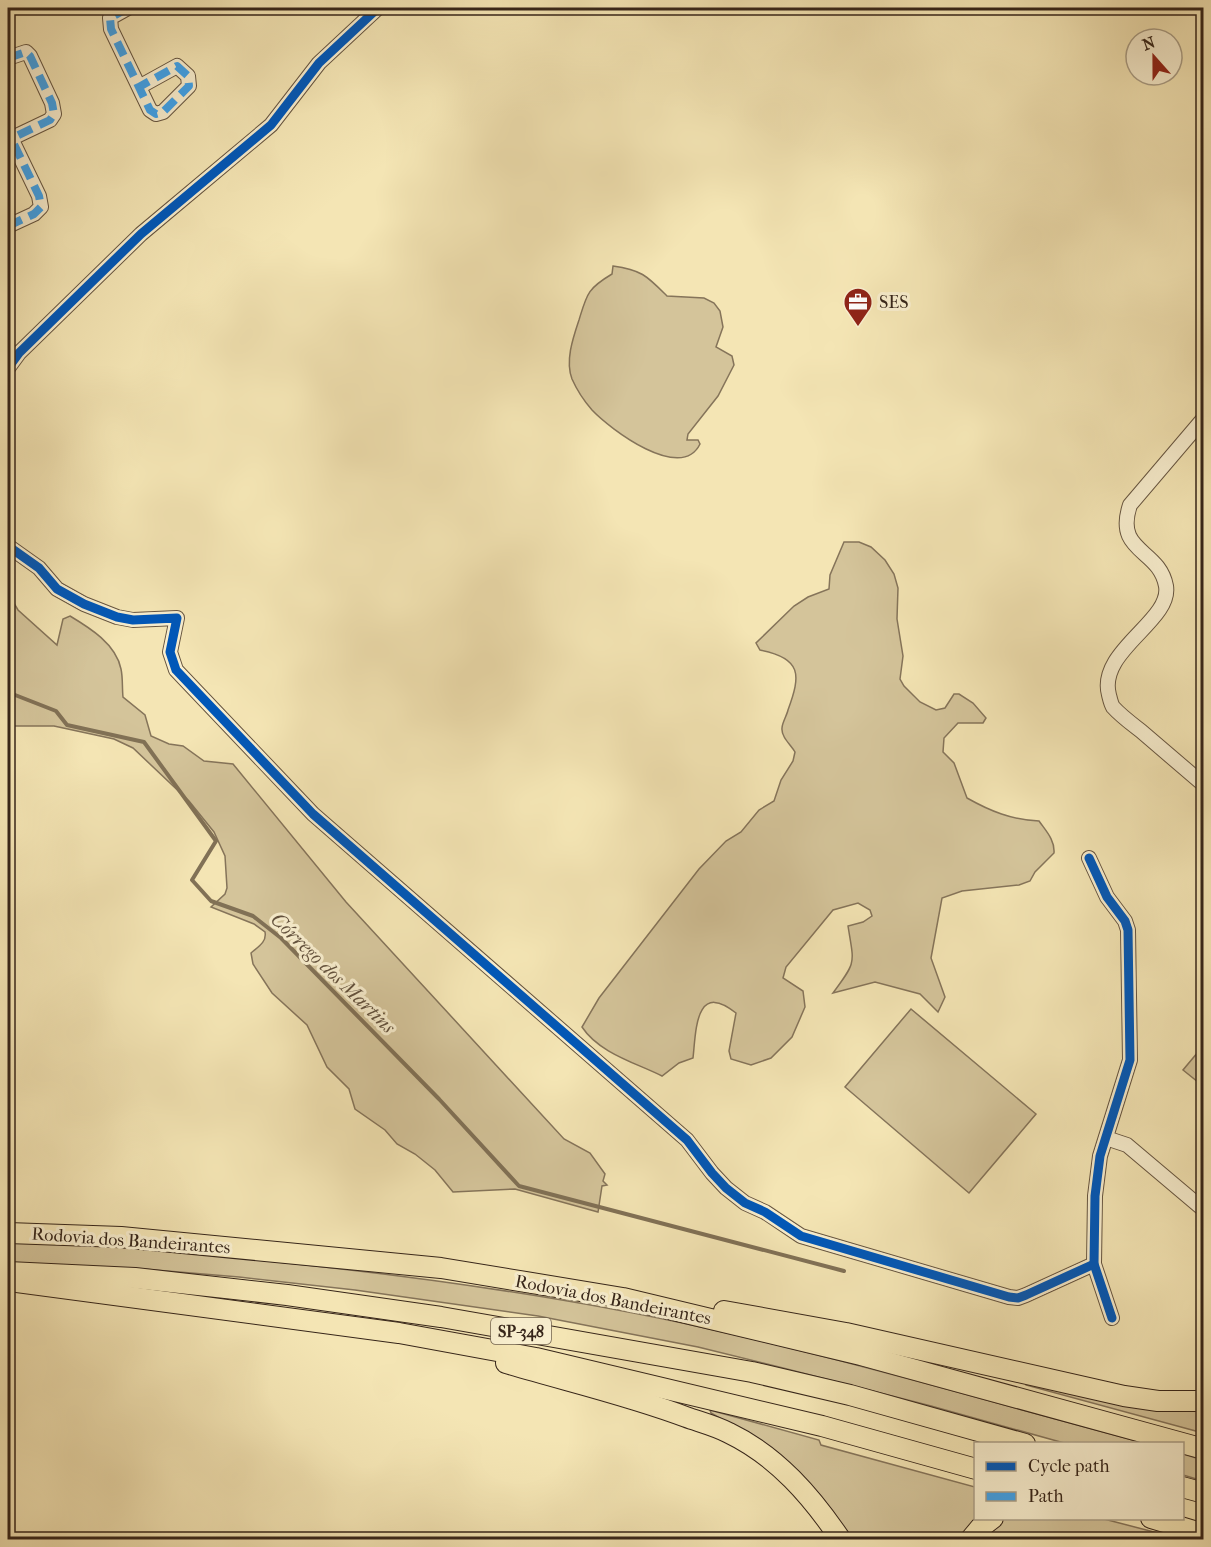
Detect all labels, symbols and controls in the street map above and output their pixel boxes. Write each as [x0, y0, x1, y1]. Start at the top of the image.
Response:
north arrow [1124, 27, 1184, 87]
text: N [1140, 32, 1159, 55]
office icon: SES [842, 286, 874, 328]
place label: SES [879, 292, 909, 313]
water label: Córrego dos Martins [266, 908, 400, 1039]
street label: Rodovia dos Bandeirantes [31, 1224, 231, 1258]
street label: Rodovia dos Bandeirantes [513, 1271, 713, 1329]
road number: SP-348 [491, 1318, 551, 1344]
legend [974, 1442, 1184, 1520]
text: Cycle path [1028, 1456, 1109, 1477]
text: Path [1028, 1486, 1064, 1507]

